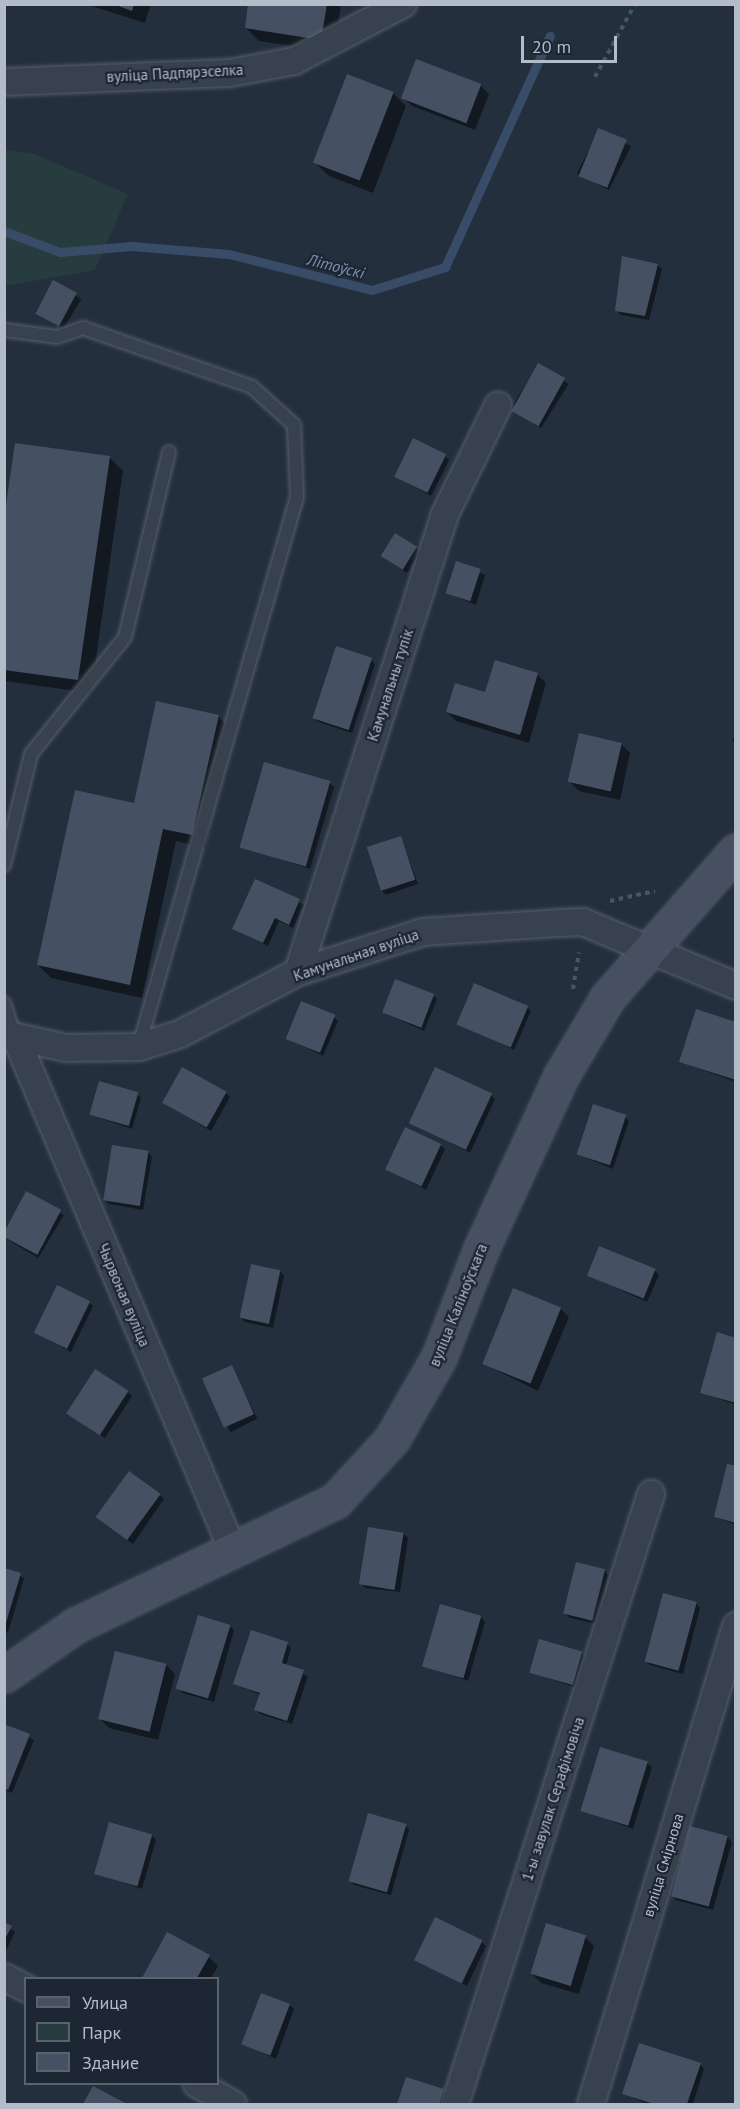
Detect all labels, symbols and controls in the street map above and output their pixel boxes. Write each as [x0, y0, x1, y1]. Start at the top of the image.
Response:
scale bar [524, 24, 620, 62]
text: 20 m [532, 35, 571, 58]
street label: вуліца Падпярэселка [106, 60, 244, 86]
water label: Літоўскі [305, 250, 367, 282]
street label: Камунальны тупік [363, 626, 417, 744]
street label: Камунальная вуліца [291, 925, 421, 985]
street label: Чырвоная вуліца [94, 1240, 154, 1350]
street label: вуліца Каліноўскага [425, 1241, 491, 1369]
street label: 1-ы завулак Серафімовіча [518, 1715, 588, 1883]
street label: вуліца Смірнова [639, 1811, 687, 1919]
legend [24, 1977, 219, 2085]
text: Улица [82, 1991, 128, 2014]
text: Парк [82, 2021, 121, 2044]
text: Здание [82, 2051, 139, 2074]

